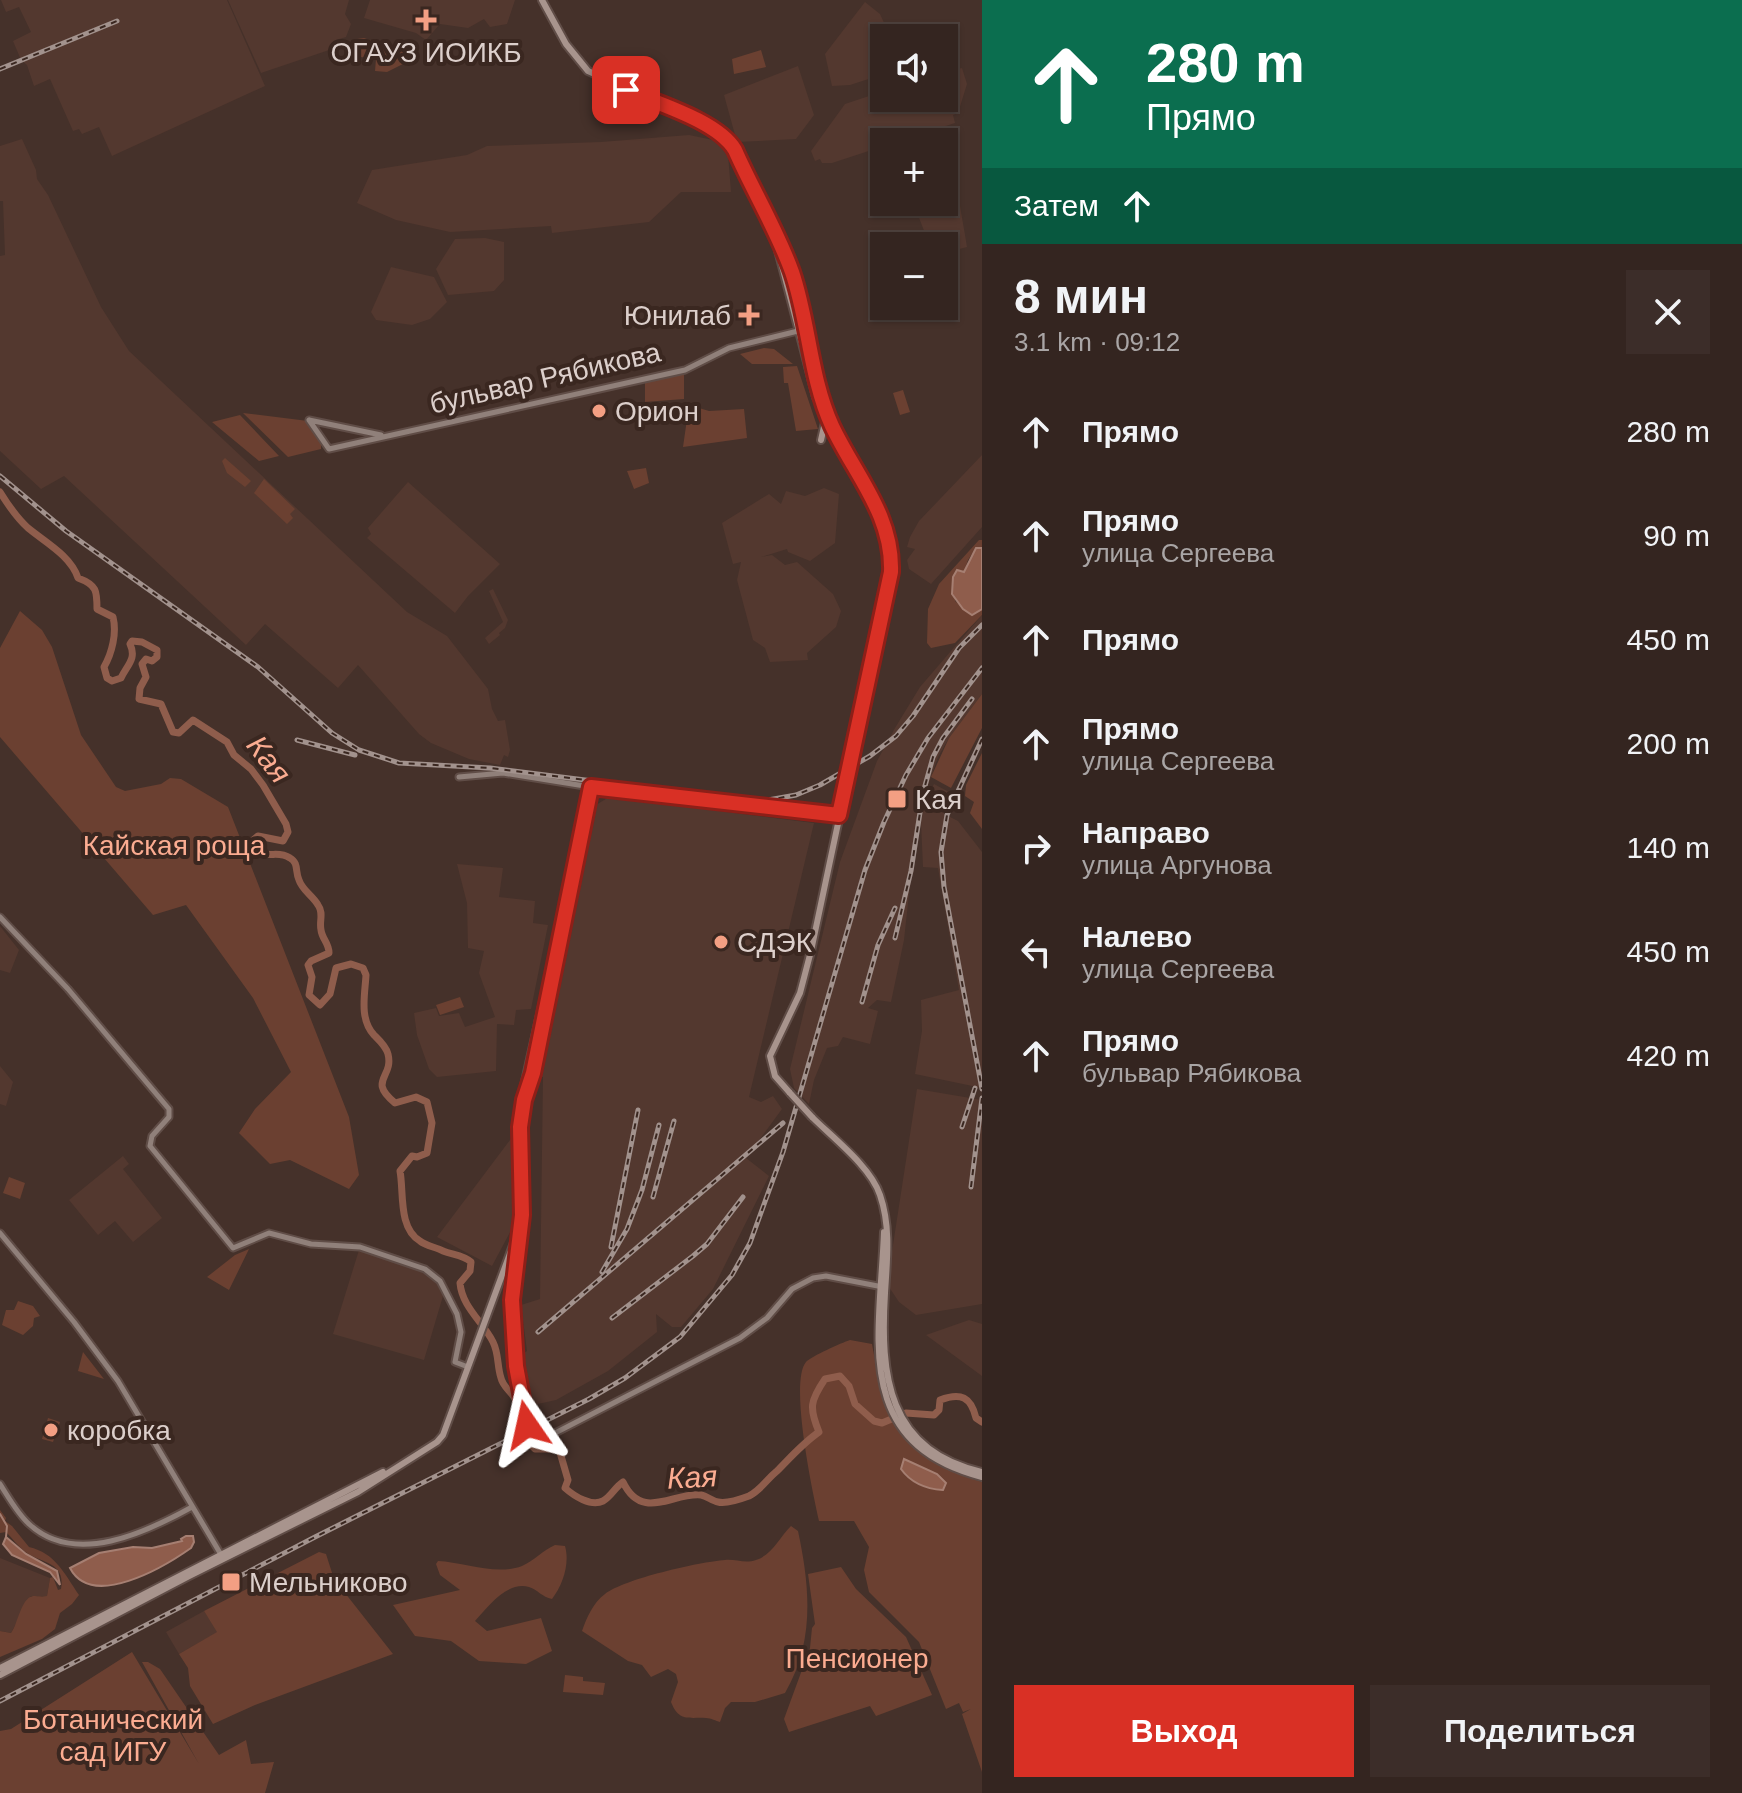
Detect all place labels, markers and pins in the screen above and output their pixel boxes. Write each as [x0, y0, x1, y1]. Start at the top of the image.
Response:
marker: ОГАУЗ ИОИКБ [415, 9, 437, 31]
place label: ОГАУЗ ИОИКБ [330, 37, 522, 68]
pin [592, 56, 660, 124]
place label: Юнилаб [624, 300, 731, 331]
marker: Юнилаб [738, 304, 760, 326]
place label: Орион [615, 396, 699, 427]
marker: Орион [590, 402, 608, 420]
place label: Кая [915, 784, 962, 815]
marker: Кая [886, 788, 908, 810]
place label: СДЭК [737, 927, 813, 958]
marker: СДЭК [712, 933, 730, 951]
place label: коробка [67, 1415, 171, 1446]
marker: коробка [42, 1421, 60, 1439]
place label: Мельниково [249, 1567, 408, 1598]
marker: Мельниково [220, 1571, 242, 1593]

